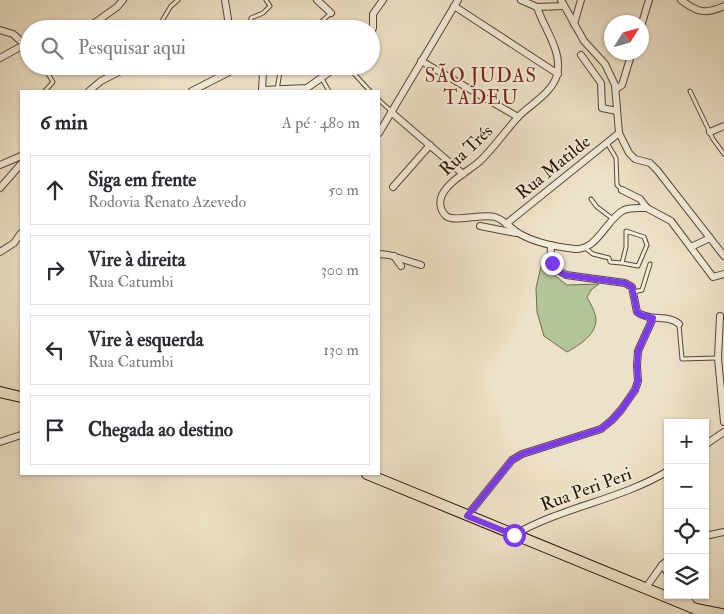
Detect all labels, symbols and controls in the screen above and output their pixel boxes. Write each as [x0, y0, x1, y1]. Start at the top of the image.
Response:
north arrow [604, 15, 649, 60]
search box [20, 20, 380, 75]
icon: search [38, 34, 66, 62]
text: Pesquisar aqui [78, 36, 186, 60]
district label: SÃO JUDAS TADEU [425, 62, 537, 110]
text: 6 min [40, 109, 88, 136]
text: A pé · 480 m [282, 113, 360, 133]
street label: Rua Trés [435, 120, 498, 181]
street label: Rua Matilde [511, 130, 596, 204]
text: Siga em frente [88, 168, 196, 192]
icon: ahead [41, 176, 69, 204]
text: 50 m [328, 180, 359, 200]
text: Rodovia Renato Azevedo [88, 192, 246, 212]
text: Vire à direita [88, 248, 185, 272]
route end [541, 252, 564, 275]
icon: right [41, 256, 69, 284]
text: 300 m [321, 260, 359, 280]
text: Rua Catumbi [88, 272, 174, 292]
text: Vire à esquerda [88, 328, 203, 352]
icon: left [41, 336, 69, 364]
text: 130 m [323, 340, 359, 360]
text: Rua Catumbi [88, 352, 174, 372]
icon: arrive [41, 416, 69, 444]
text: Chegada ao destino [88, 418, 233, 442]
map controls [664, 419, 709, 599]
button: + [664, 419, 709, 464]
street label: Rua Peri Peri [538, 462, 635, 517]
button: − [664, 464, 709, 509]
button: locate [664, 509, 709, 554]
route start [503, 524, 526, 547]
button: layers [664, 554, 709, 599]

